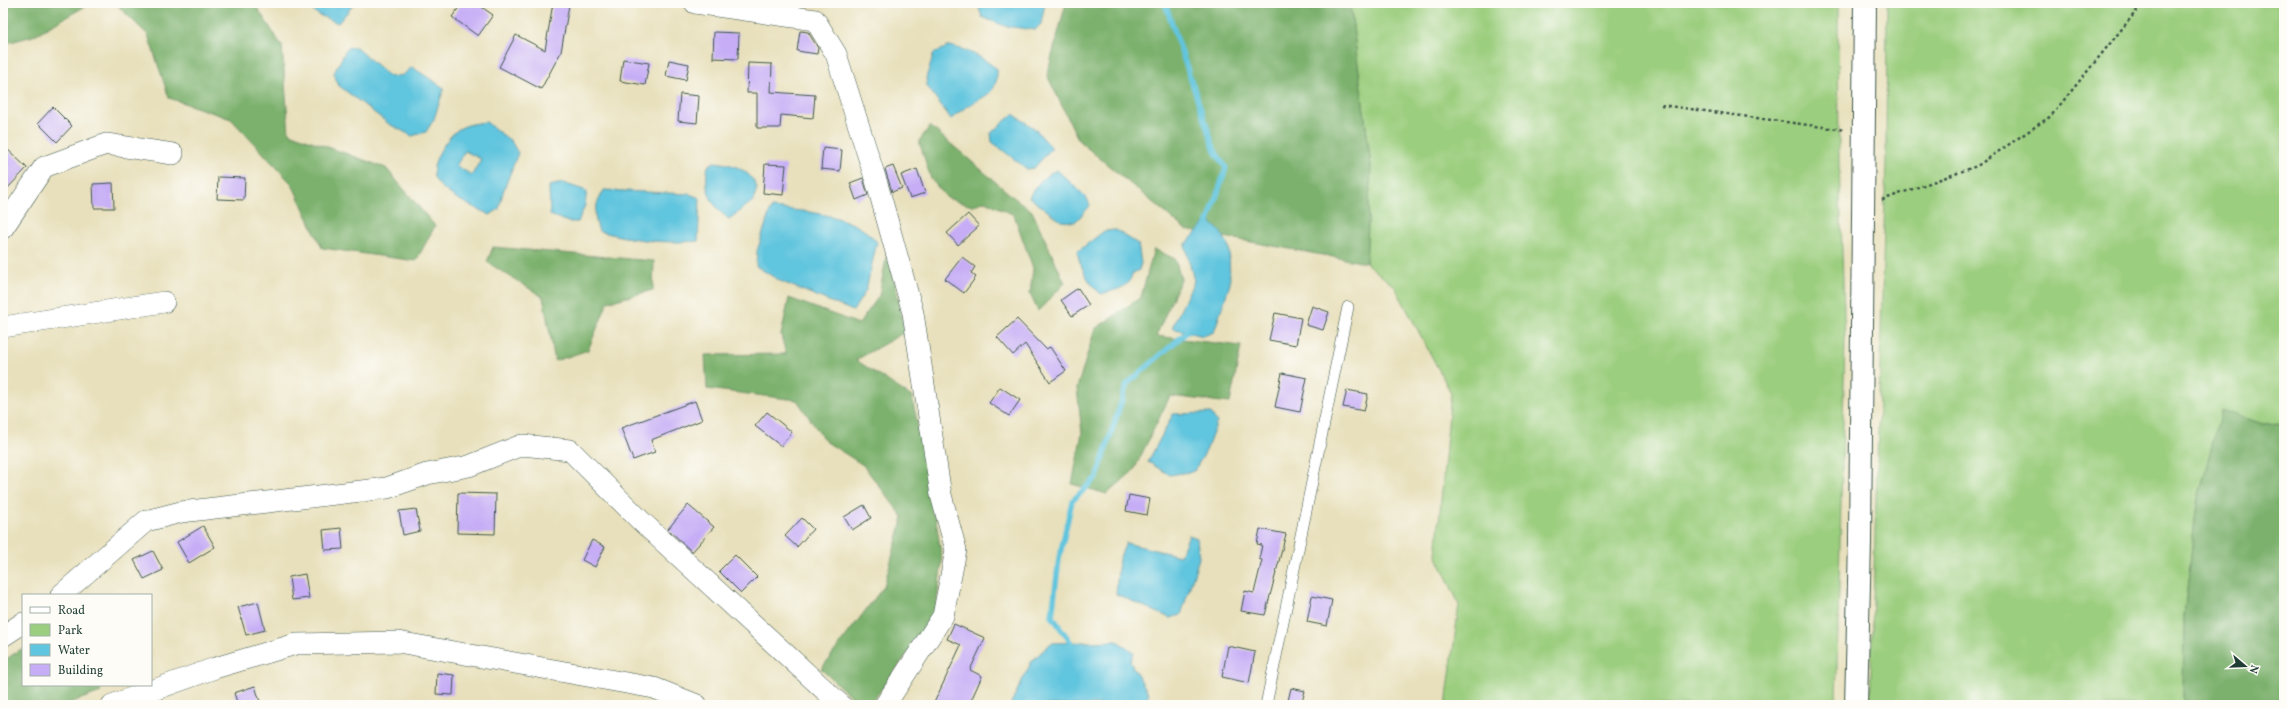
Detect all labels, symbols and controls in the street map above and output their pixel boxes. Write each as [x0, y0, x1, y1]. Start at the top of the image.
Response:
legend [22, 594, 152, 686]
text: Road [58, 603, 85, 619]
text: Park [58, 623, 83, 639]
text: Water [58, 643, 90, 659]
north arrow [2225, 646, 2265, 686]
text: Building [58, 663, 103, 679]
text: N [2245, 663, 2261, 675]

